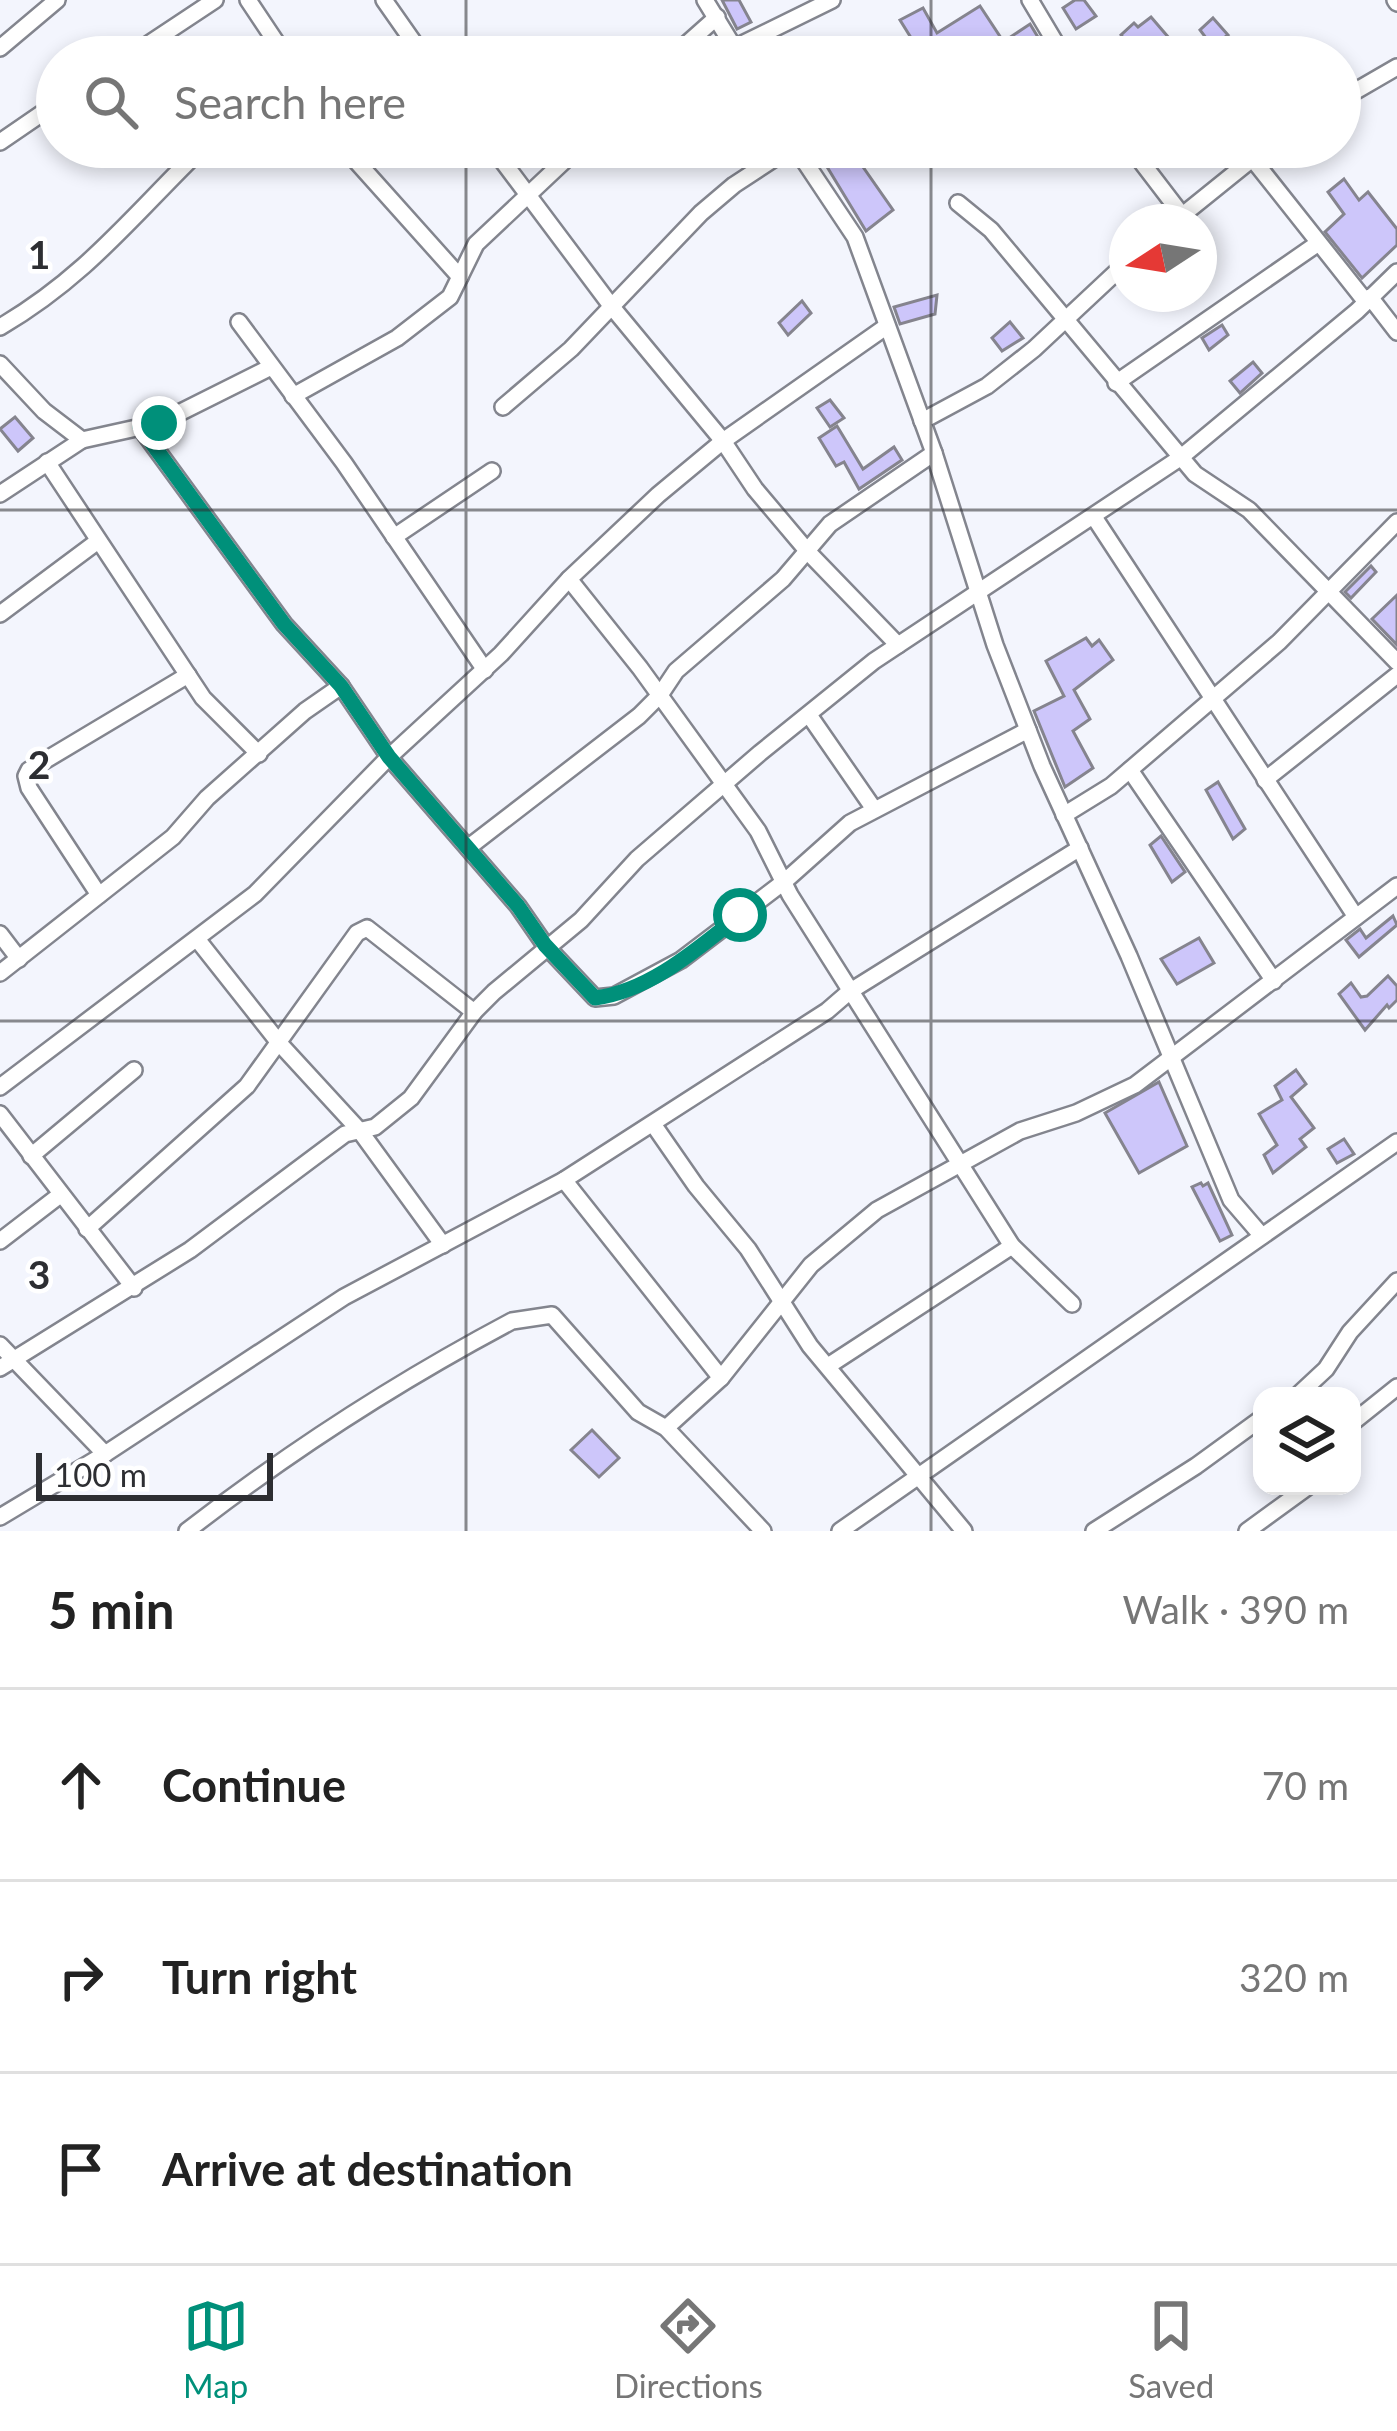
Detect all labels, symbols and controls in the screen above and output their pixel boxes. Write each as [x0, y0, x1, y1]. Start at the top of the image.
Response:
search box [36, 36, 1361, 168]
icon: search [78, 69, 144, 135]
text: Search here [174, 75, 406, 129]
north arrow [1109, 204, 1217, 312]
text: 1 [28, 231, 50, 277]
route end [132, 396, 186, 450]
text: 2 [28, 741, 50, 787]
route start [713, 888, 767, 942]
text: 3 [28, 1251, 50, 1297]
map controls [1253, 1387, 1361, 1495]
button: layers [1253, 1387, 1361, 1495]
scale bar [36, 1447, 273, 1500]
text: 100 m [54, 1454, 147, 1494]
text: 5 min [48, 1579, 174, 1640]
text: Walk · 390 m [1122, 1586, 1349, 1632]
icon: ahead [48, 1752, 114, 1818]
text: Continue [162, 1758, 346, 1812]
text: 70 m [1262, 1762, 1349, 1808]
icon: right [48, 1944, 114, 2010]
text: Turn right [162, 1950, 357, 2004]
text: 320 m [1239, 1954, 1349, 2000]
icon: arrive [48, 2136, 114, 2202]
text: Arrive at destination [162, 2142, 573, 2196]
tab: Map [183, 2293, 249, 2405]
tab: Directions [614, 2293, 763, 2405]
tab: Saved [1128, 2293, 1214, 2405]

